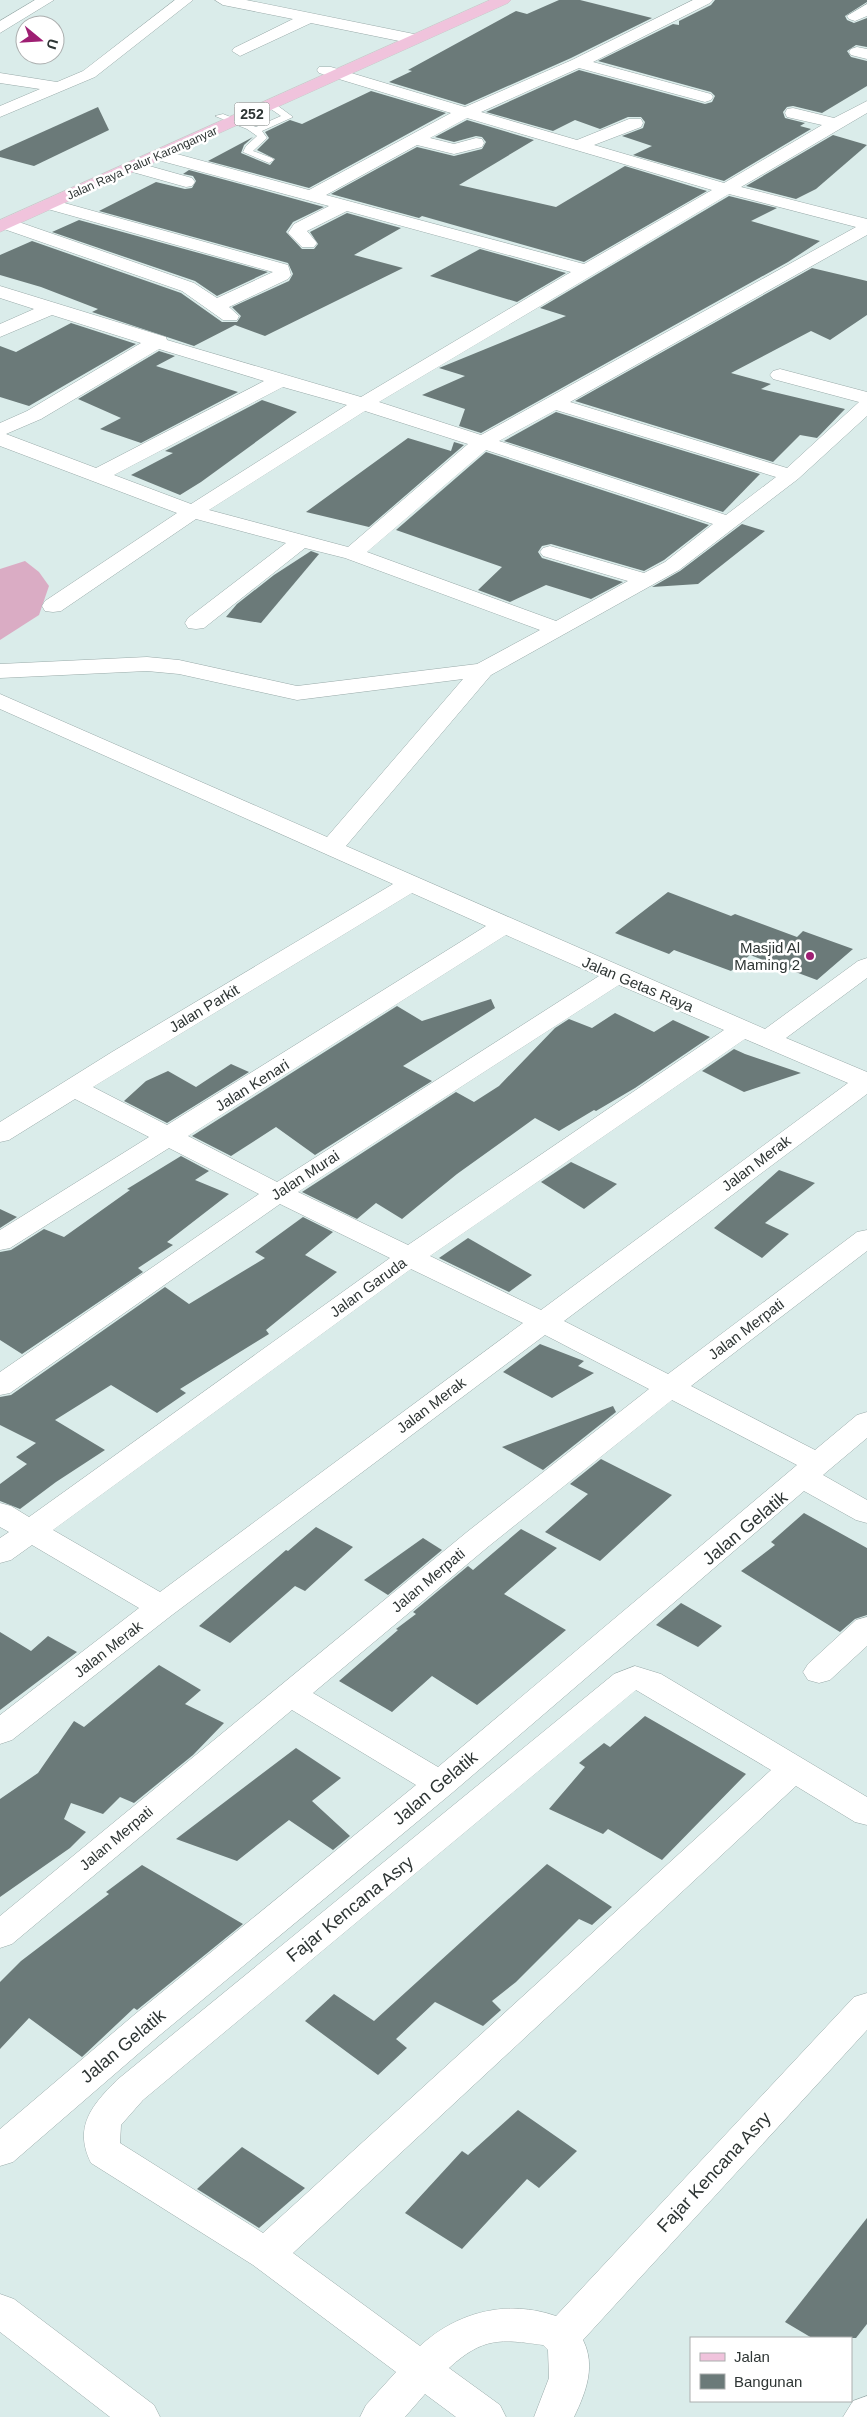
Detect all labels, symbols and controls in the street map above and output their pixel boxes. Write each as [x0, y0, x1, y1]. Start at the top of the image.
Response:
north arrow [15, 15, 65, 65]
text: U [43, 37, 62, 51]
road number: 252 [234, 102, 270, 126]
street label: Jalan Raya Palur Karanganyar [64, 123, 220, 203]
place label: Masjid Al Maming 2 [734, 939, 800, 973]
marker: Masjid Al Maming 2 [804, 950, 816, 962]
street label: Jalan Getas Raya [580, 953, 697, 1015]
street label: Jalan Parkit [166, 980, 243, 1035]
street label: Jalan Kenari [212, 1056, 292, 1114]
street label: Jalan Merak [718, 1131, 794, 1194]
street label: Jalan Murai [268, 1147, 342, 1203]
street label: Jalan Garuda [327, 1253, 410, 1320]
street label: Jalan Merpati [705, 1295, 787, 1363]
street label: Jalan Merak [393, 1373, 469, 1436]
street label: Jalan Gelatik [699, 1486, 792, 1569]
street label: Jalan Merpati [388, 1545, 468, 1615]
street label: Jalan Merak [71, 1617, 146, 1681]
street label: Jalan Gelatik [389, 1746, 482, 1829]
street label: Jalan Merpati [76, 1803, 156, 1873]
street label: Fajar Kencana Asry [283, 1852, 417, 1966]
street label: Jalan Gelatik [77, 2004, 170, 2087]
street label: Fajar Kencana Asry [653, 2108, 775, 2236]
legend [690, 2337, 852, 2402]
text: Jalan [734, 2348, 770, 2365]
text: Bangunan [734, 2373, 802, 2390]

